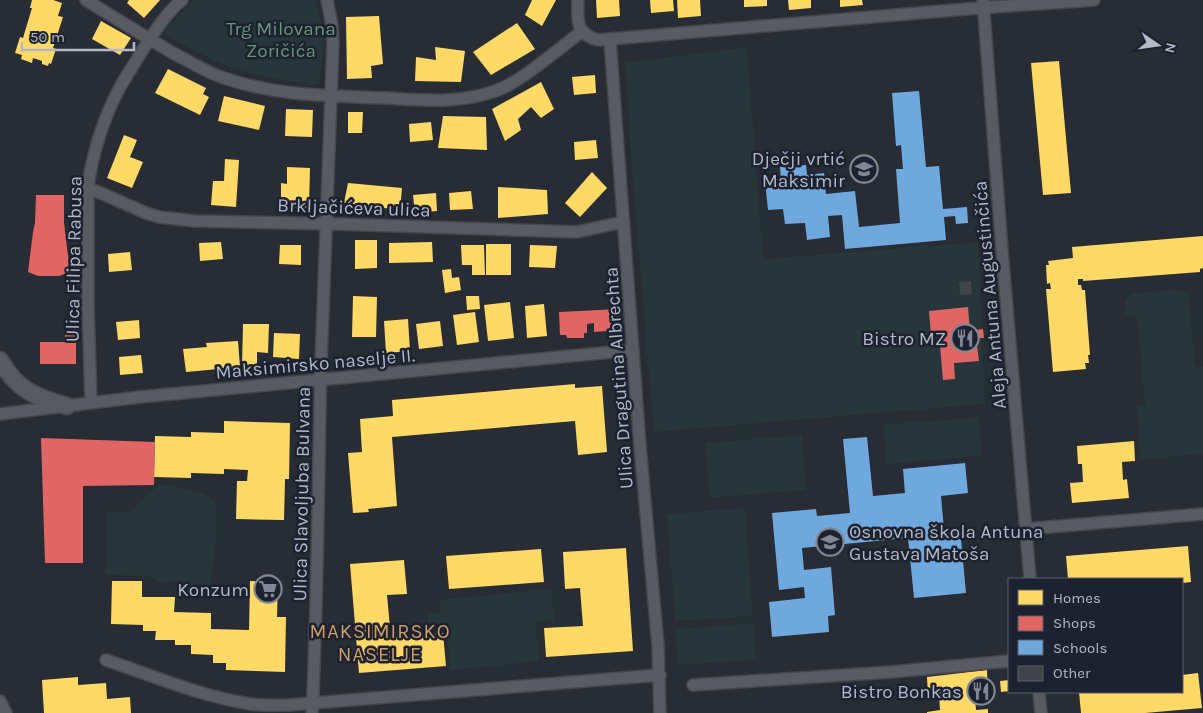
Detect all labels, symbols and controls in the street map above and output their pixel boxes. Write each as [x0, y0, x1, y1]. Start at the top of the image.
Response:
park label: Trg Milovana Zoričića [226, 18, 336, 62]
scale bar [22, 20, 135, 52]
north arrow [1133, 20, 1183, 70]
text: 50 m [30, 28, 65, 46]
text: N [1161, 41, 1180, 55]
place label: Dječji vrtić Maksimir [752, 148, 845, 192]
school or university icon: Dječji vrtić Maksimir [849, 154, 879, 184]
street label: Ulica Filipa Rabusa [62, 176, 86, 342]
street label: Aleja Antuna Augustinčića [969, 180, 1011, 410]
street label: Brkljačićeva ulica [277, 194, 431, 222]
street label: Ulica Dragutina Albrechta [600, 266, 638, 490]
restaurant icon: Bistro MZ [950, 323, 980, 353]
place label: Bistro MZ [862, 328, 946, 350]
street label: Maksimirsko naselje II. [214, 344, 416, 384]
street label: Ulica Slavoljuba Bulvana [289, 386, 315, 602]
place label: Osnovna škola Antuna Gustava Matoša [849, 521, 1043, 565]
school or university icon: Osnovna škola Antuna Gustava Matoša [815, 527, 845, 557]
supermarket icon: Konzum [253, 574, 283, 604]
legend [1008, 578, 1183, 693]
place label: Konzum [177, 579, 249, 601]
text: Homes [1053, 589, 1101, 607]
text: Shops [1053, 614, 1096, 632]
district label: MAKSIMIRSKO NASELJE [309, 620, 451, 666]
text: Schools [1053, 639, 1107, 657]
text: Other [1053, 664, 1091, 682]
restaurant icon: Bistro Bonkas [966, 676, 996, 706]
place label: Bistro Bonkas [841, 681, 962, 703]

